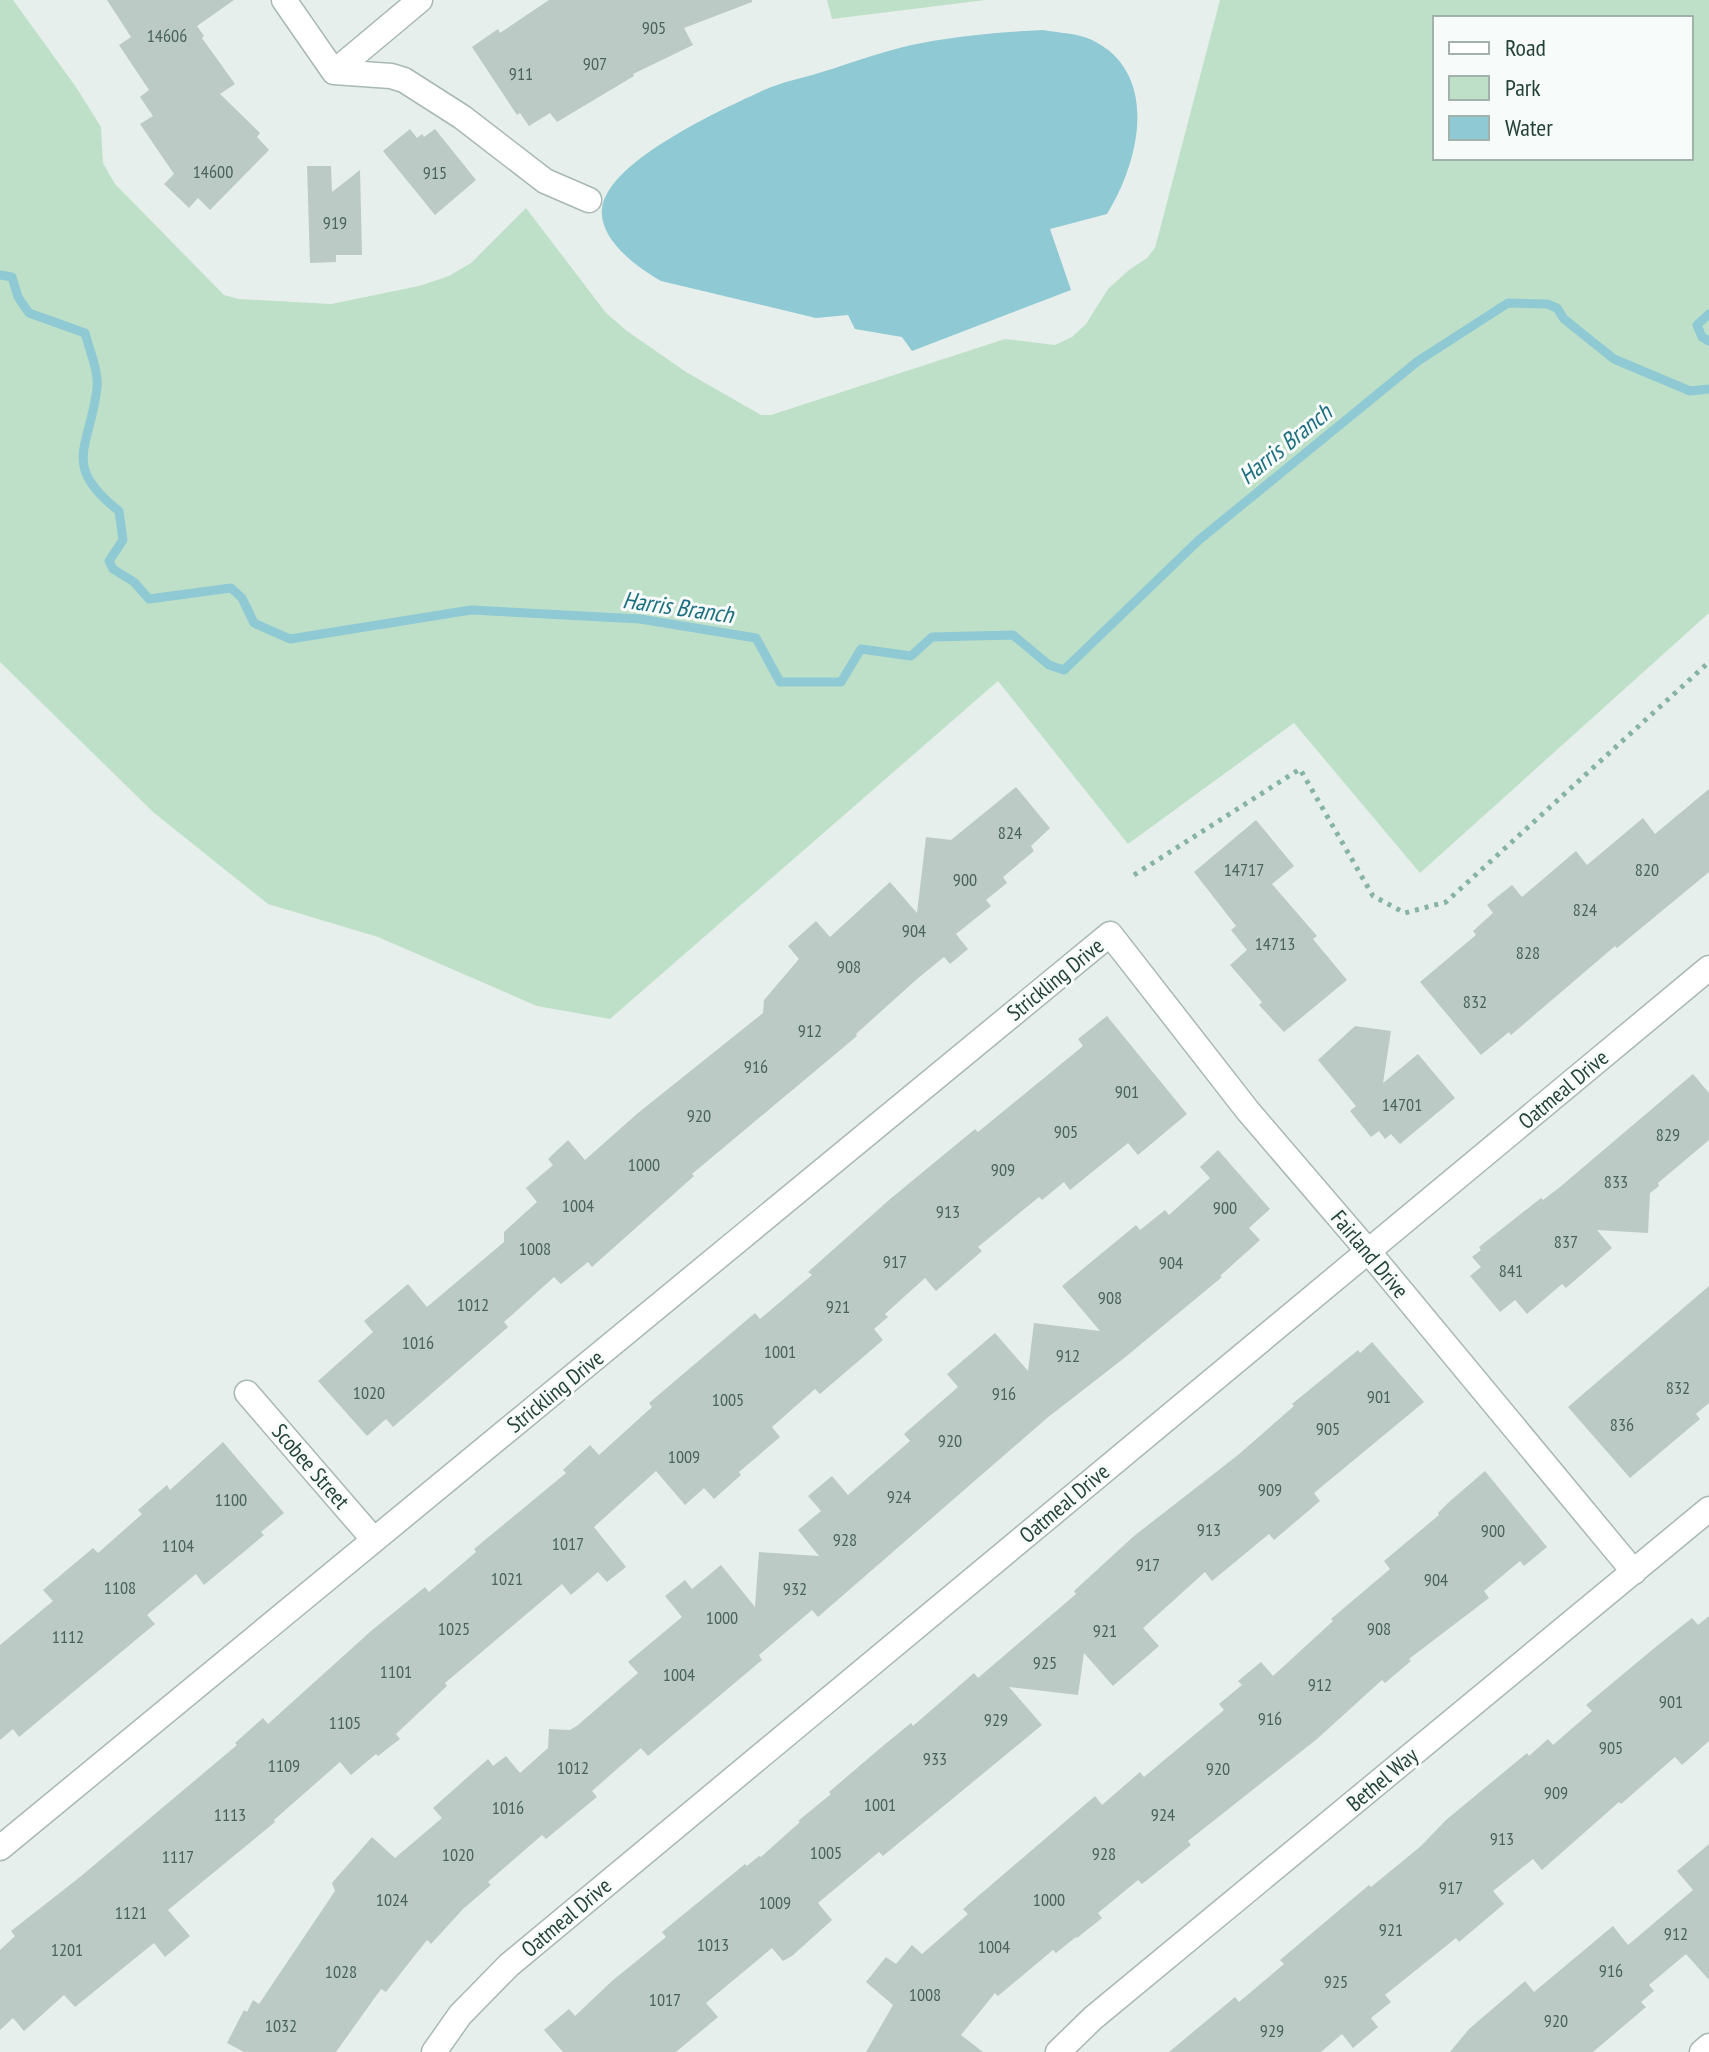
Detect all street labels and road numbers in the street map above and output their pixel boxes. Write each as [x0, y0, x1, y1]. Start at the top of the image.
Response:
street label: Strickling Drive [1001, 932, 1109, 1026]
street label: Oatmeal Drive [1512, 1043, 1614, 1135]
street label: Fairland Drive [1325, 1204, 1415, 1304]
street label: Strickling Drive [501, 1344, 609, 1438]
street label: Scobee Street [266, 1418, 356, 1514]
street label: Oatmeal Drive [1013, 1457, 1115, 1549]
street label: Bethel Way [1341, 1741, 1424, 1817]
street label: Oatmeal Drive [515, 1871, 617, 1963]

